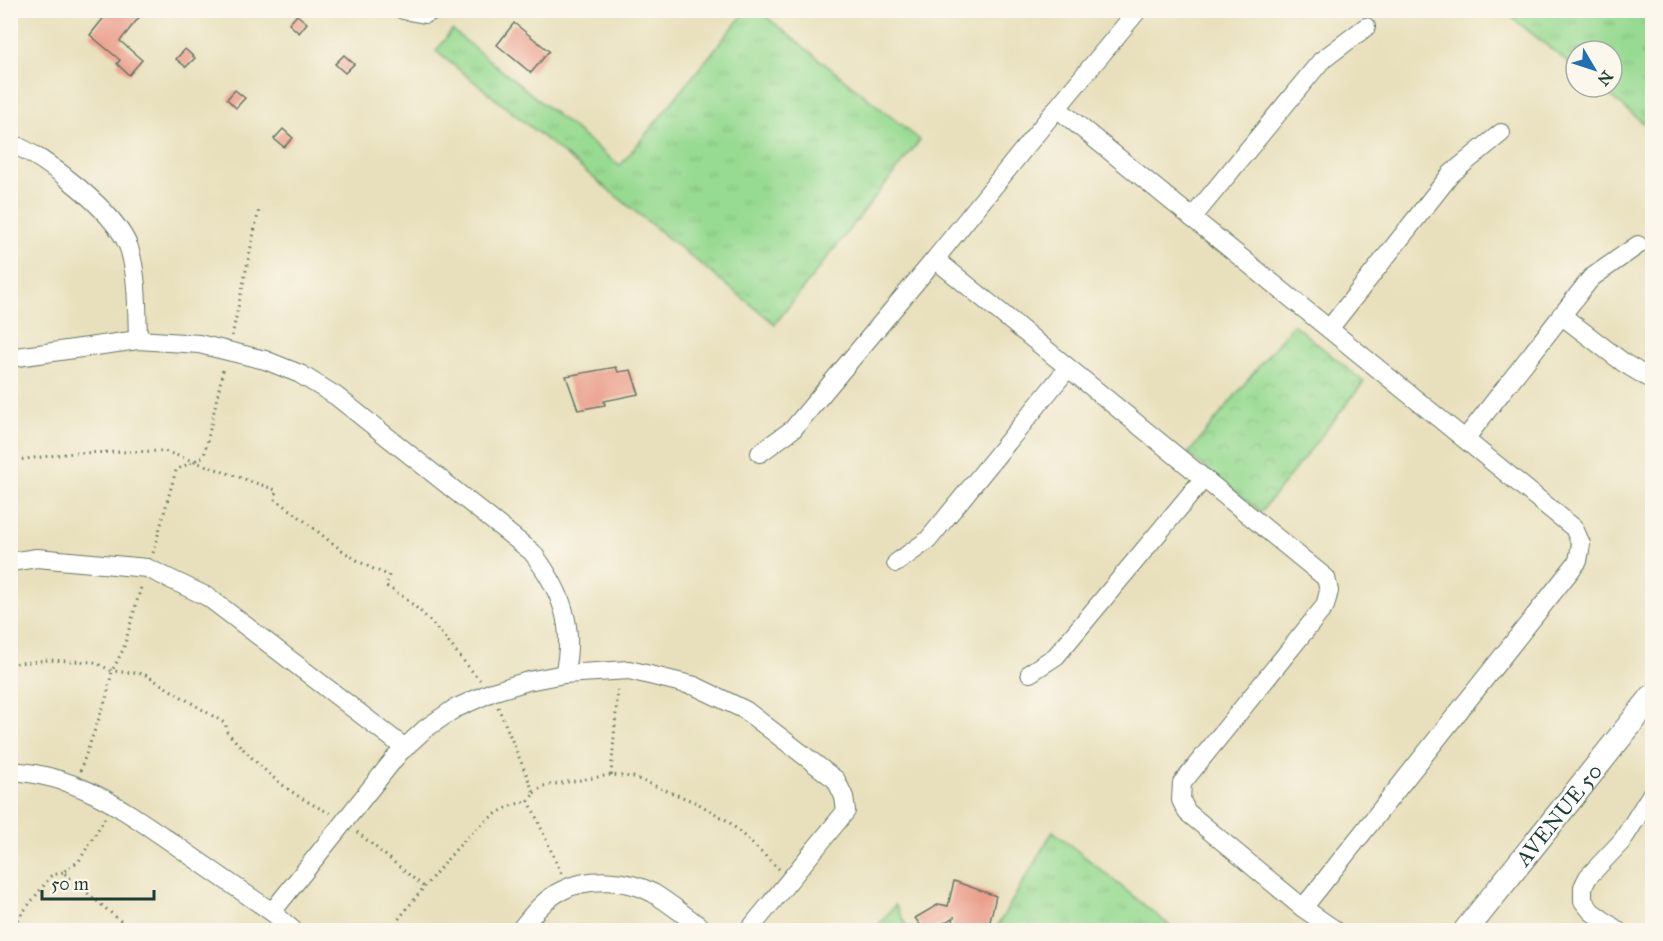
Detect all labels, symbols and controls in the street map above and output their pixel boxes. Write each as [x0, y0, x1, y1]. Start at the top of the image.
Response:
north arrow [1564, 39, 1624, 99]
text: N [1593, 67, 1617, 90]
street label: AVENUE 50 [1509, 758, 1608, 872]
scale bar [42, 863, 154, 901]
text: 50 m [51, 873, 89, 895]

